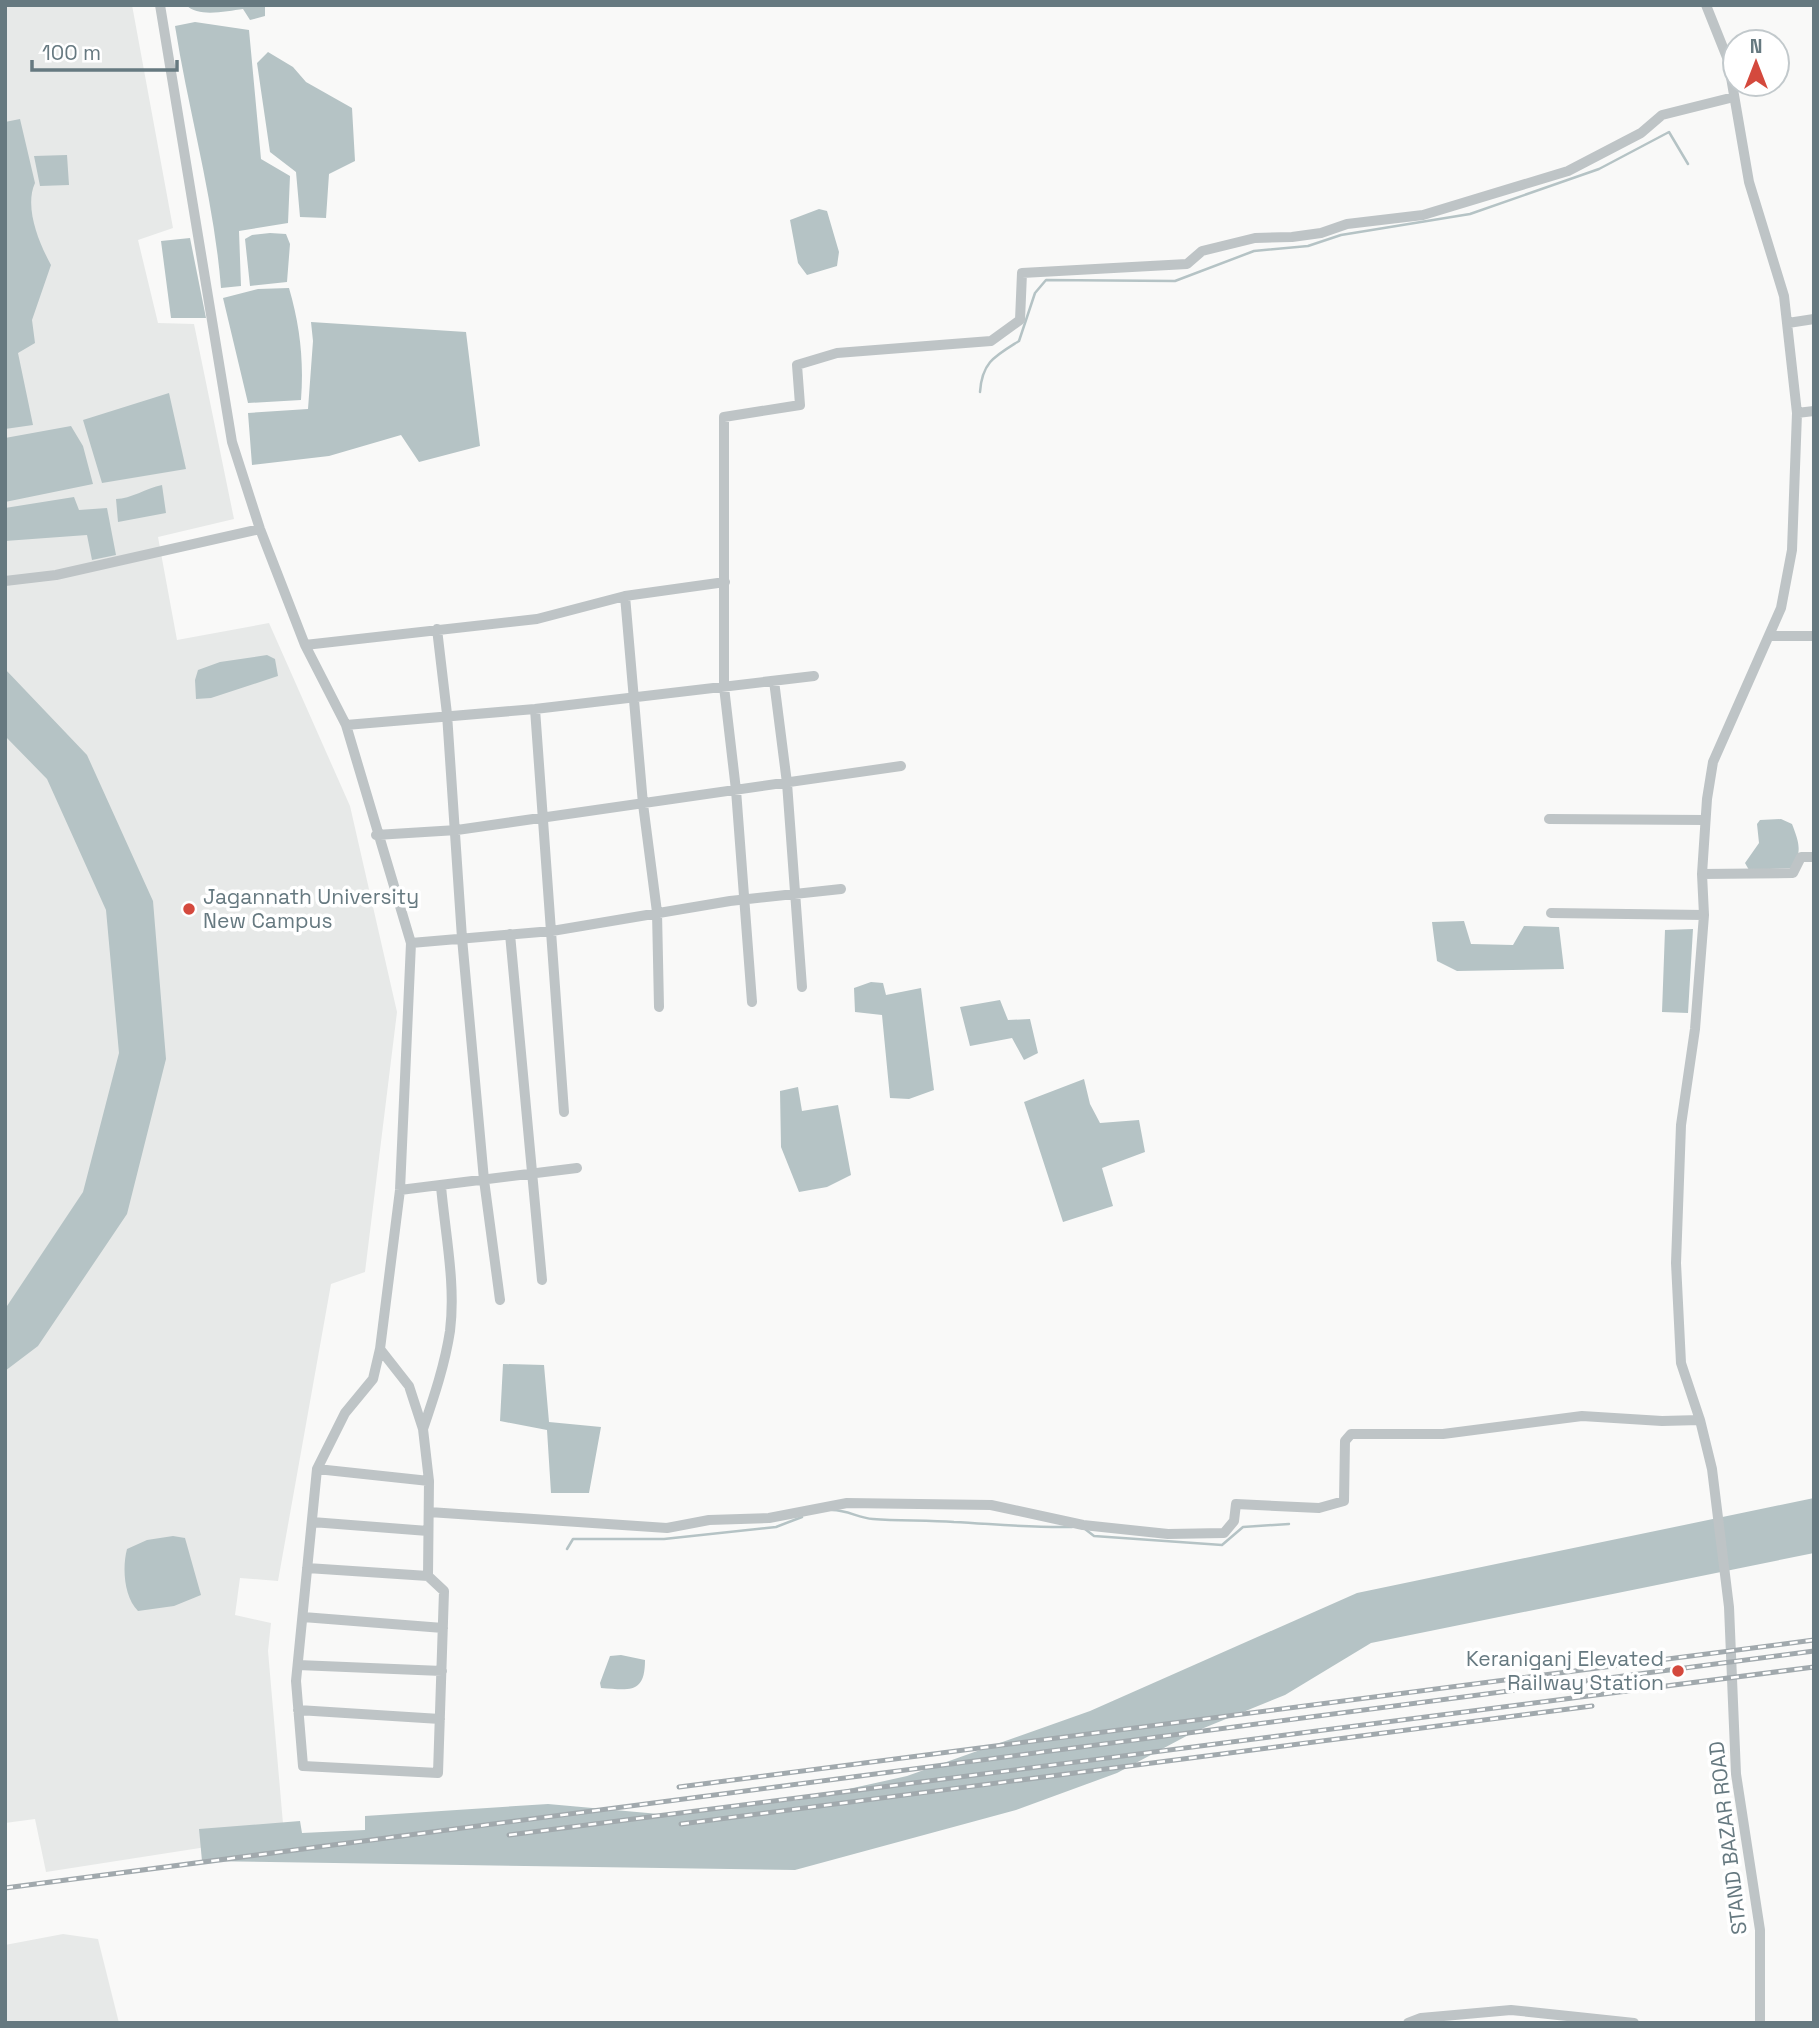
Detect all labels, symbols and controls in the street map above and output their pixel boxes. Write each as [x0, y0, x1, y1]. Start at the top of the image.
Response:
scale bar [32, 28, 177, 72]
north arrow [1721, 28, 1791, 98]
text: N [1750, 34, 1762, 59]
text: 100 m [42, 39, 101, 66]
place label: Jagannath University New Campus [203, 883, 419, 934]
marker: Jagannath University New Campus [181, 901, 197, 917]
place label: Keraniganj Elevated Railway Station [1466, 1645, 1664, 1696]
marker: Keraniganj Elevated Railway Station [1670, 1663, 1686, 1679]
street label: STAND BAZAR ROAD [1702, 1740, 1753, 1936]

